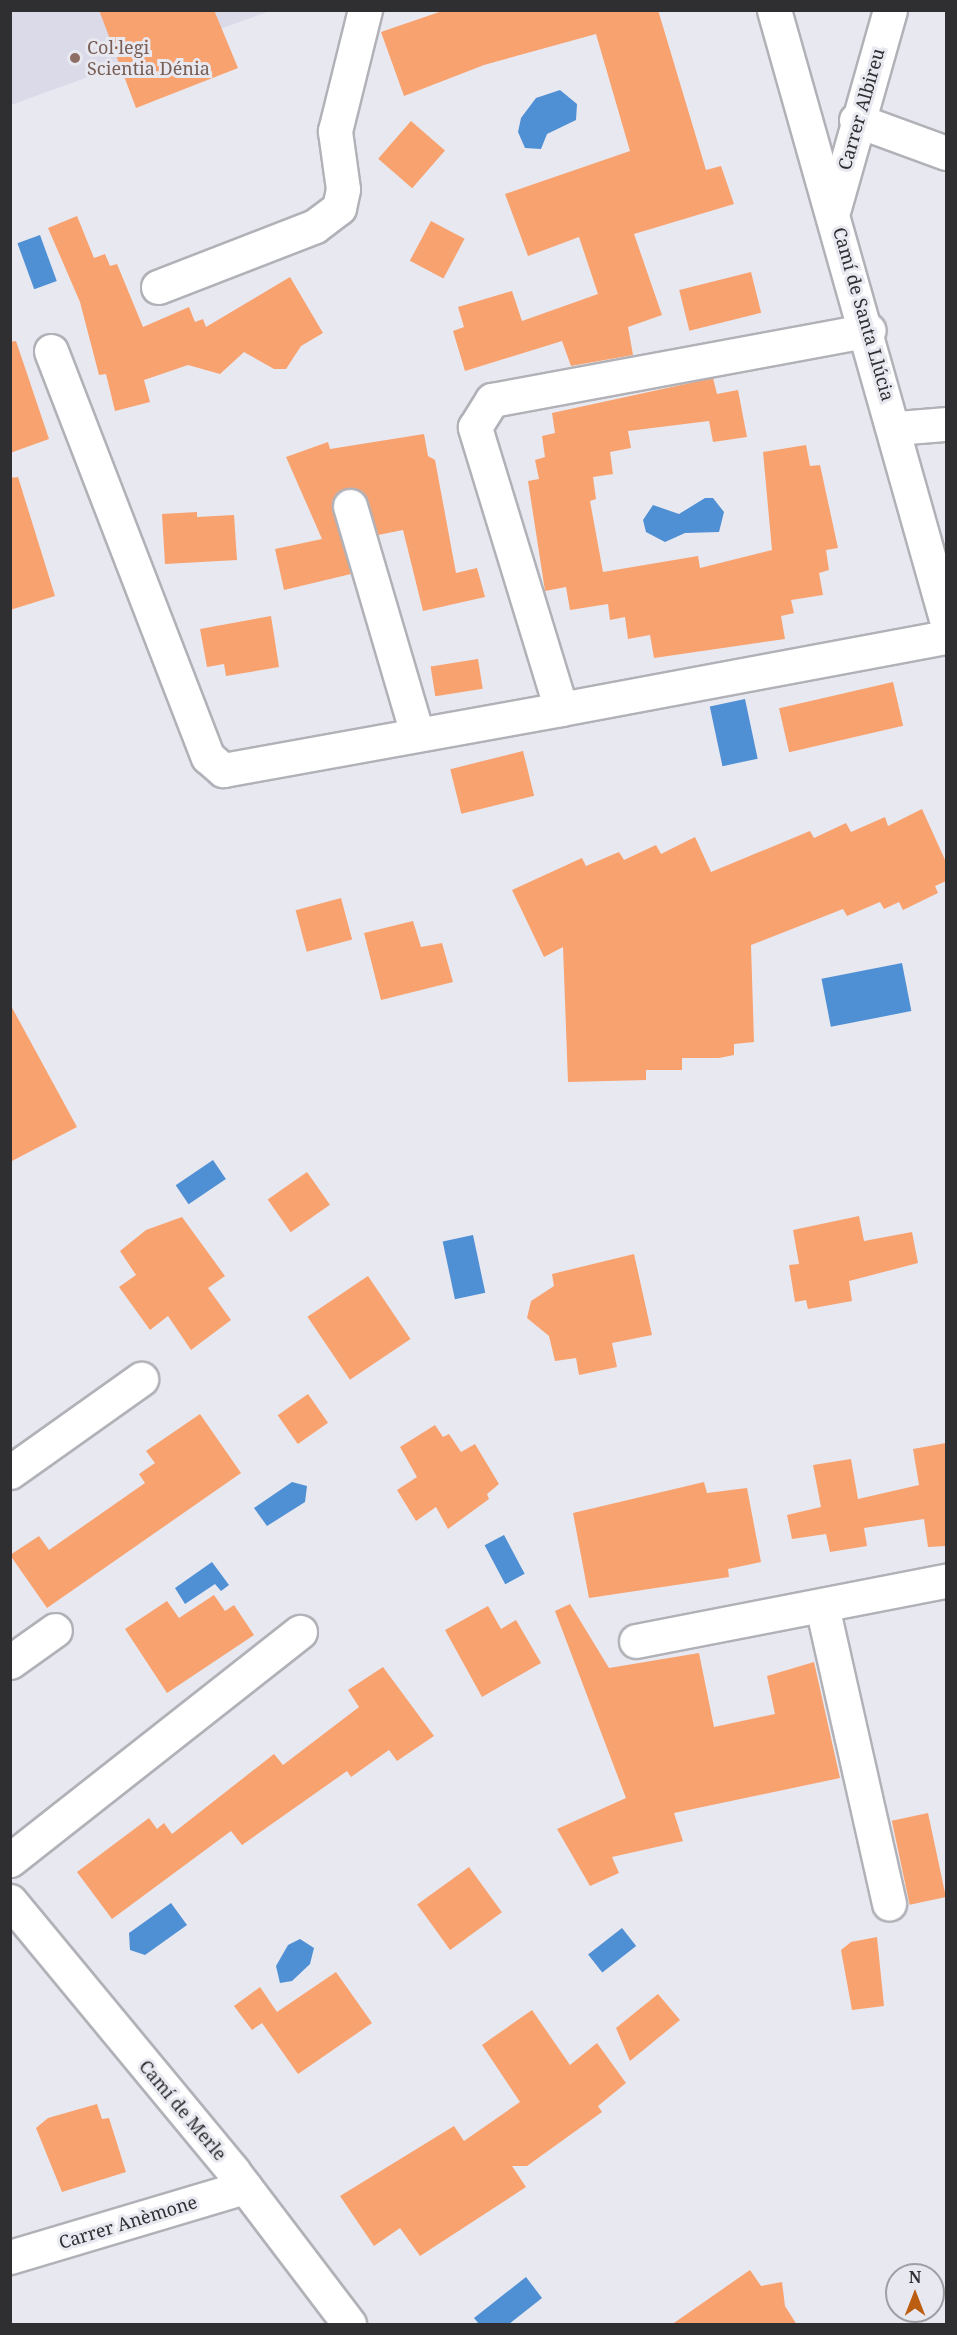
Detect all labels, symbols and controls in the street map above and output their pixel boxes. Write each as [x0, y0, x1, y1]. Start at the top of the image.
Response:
place label: Col·legi Scientia Dénia [87, 37, 210, 80]
street label: Carrer Albireu [833, 46, 889, 172]
marker: Col·legi Scientia Dénia [68, 51, 82, 65]
street label: Camí de Santa Llúcia [829, 225, 899, 403]
street label: Camí de Merle [135, 2055, 231, 2165]
street label: Carrer Anèmone [56, 2191, 200, 2253]
north arrow [885, 2263, 945, 2323]
text: N [909, 2266, 921, 2288]

